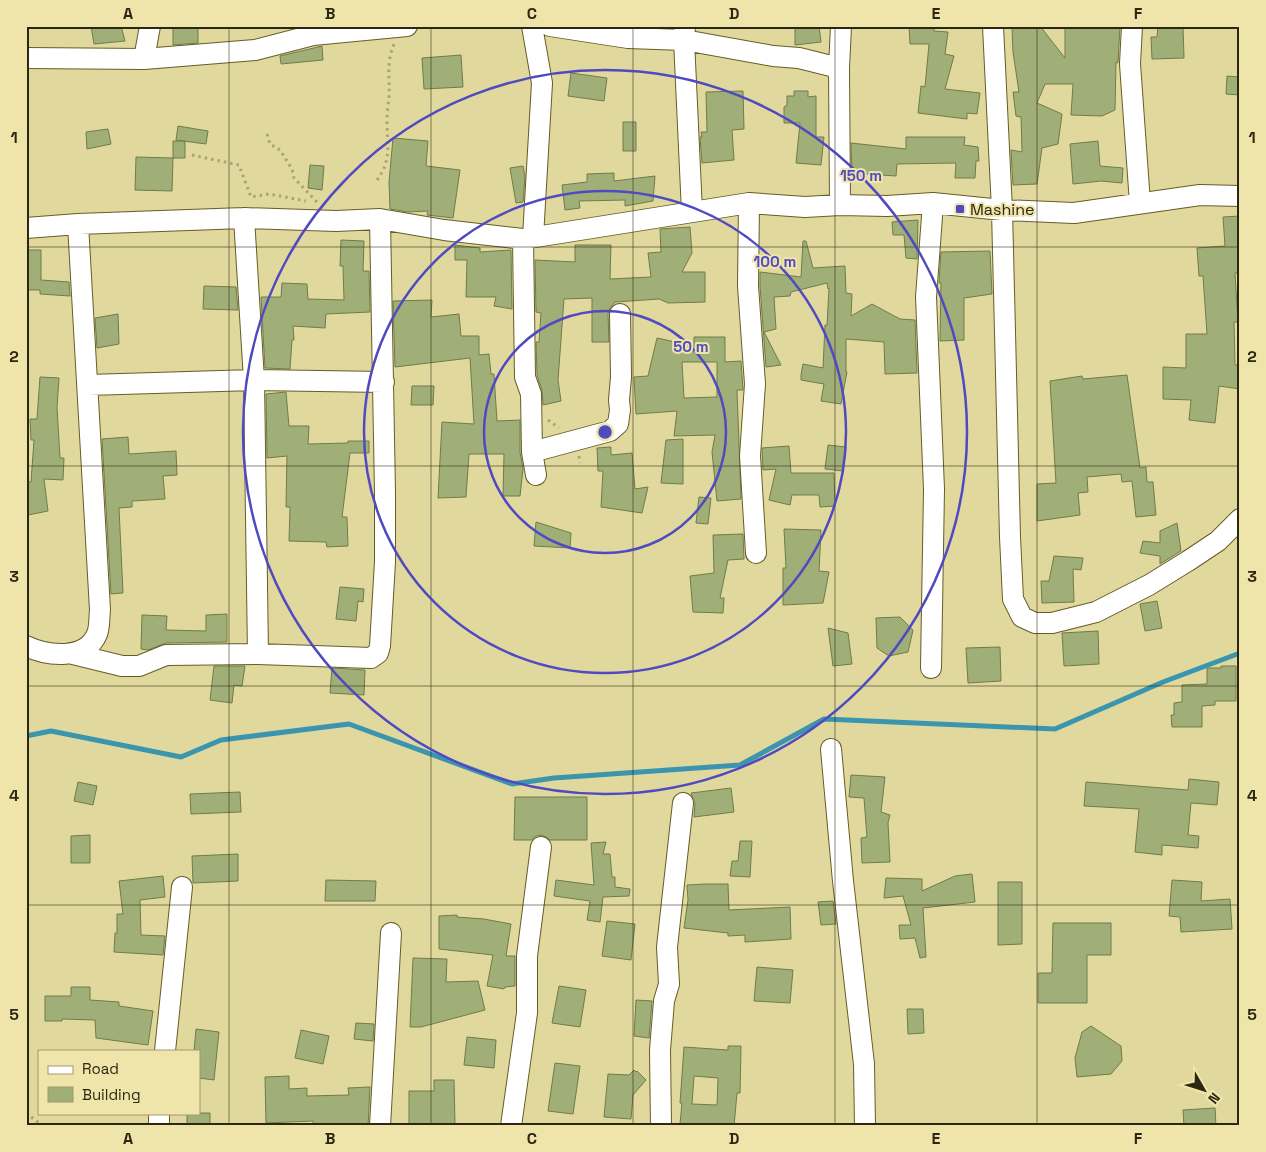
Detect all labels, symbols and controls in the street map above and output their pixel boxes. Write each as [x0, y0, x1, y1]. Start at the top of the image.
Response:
text: A [123, 3, 133, 24]
text: B [325, 3, 335, 24]
text: C [527, 3, 537, 24]
text: D [729, 3, 739, 24]
text: E [932, 3, 941, 24]
text: F [1134, 3, 1143, 24]
text: 1 [10, 127, 18, 148]
text: 1 [1248, 127, 1256, 148]
text: 150 m [840, 166, 882, 185]
place label: Mashine [970, 199, 1034, 220]
marker: Mashine [954, 203, 966, 215]
text: 100 m [754, 252, 796, 271]
text: 50 m [673, 337, 709, 356]
text: 2 [9, 346, 19, 367]
text: 2 [1247, 346, 1257, 367]
centre of rings [596, 423, 614, 441]
text: 3 [9, 566, 19, 587]
text: 3 [1247, 566, 1257, 587]
text: 4 [9, 785, 19, 806]
text: 4 [1247, 785, 1257, 806]
text: 5 [9, 1004, 19, 1025]
text: 5 [1247, 1004, 1257, 1025]
legend [38, 1050, 200, 1114]
text: Road [82, 1059, 119, 1078]
north arrow [1178, 1064, 1228, 1114]
text: Building [82, 1085, 141, 1104]
text: N [1204, 1089, 1224, 1107]
text: A [123, 1128, 133, 1149]
text: B [325, 1128, 335, 1149]
text: C [527, 1128, 537, 1149]
text: D [729, 1128, 739, 1149]
text: E [932, 1128, 941, 1149]
text: F [1134, 1128, 1143, 1149]

